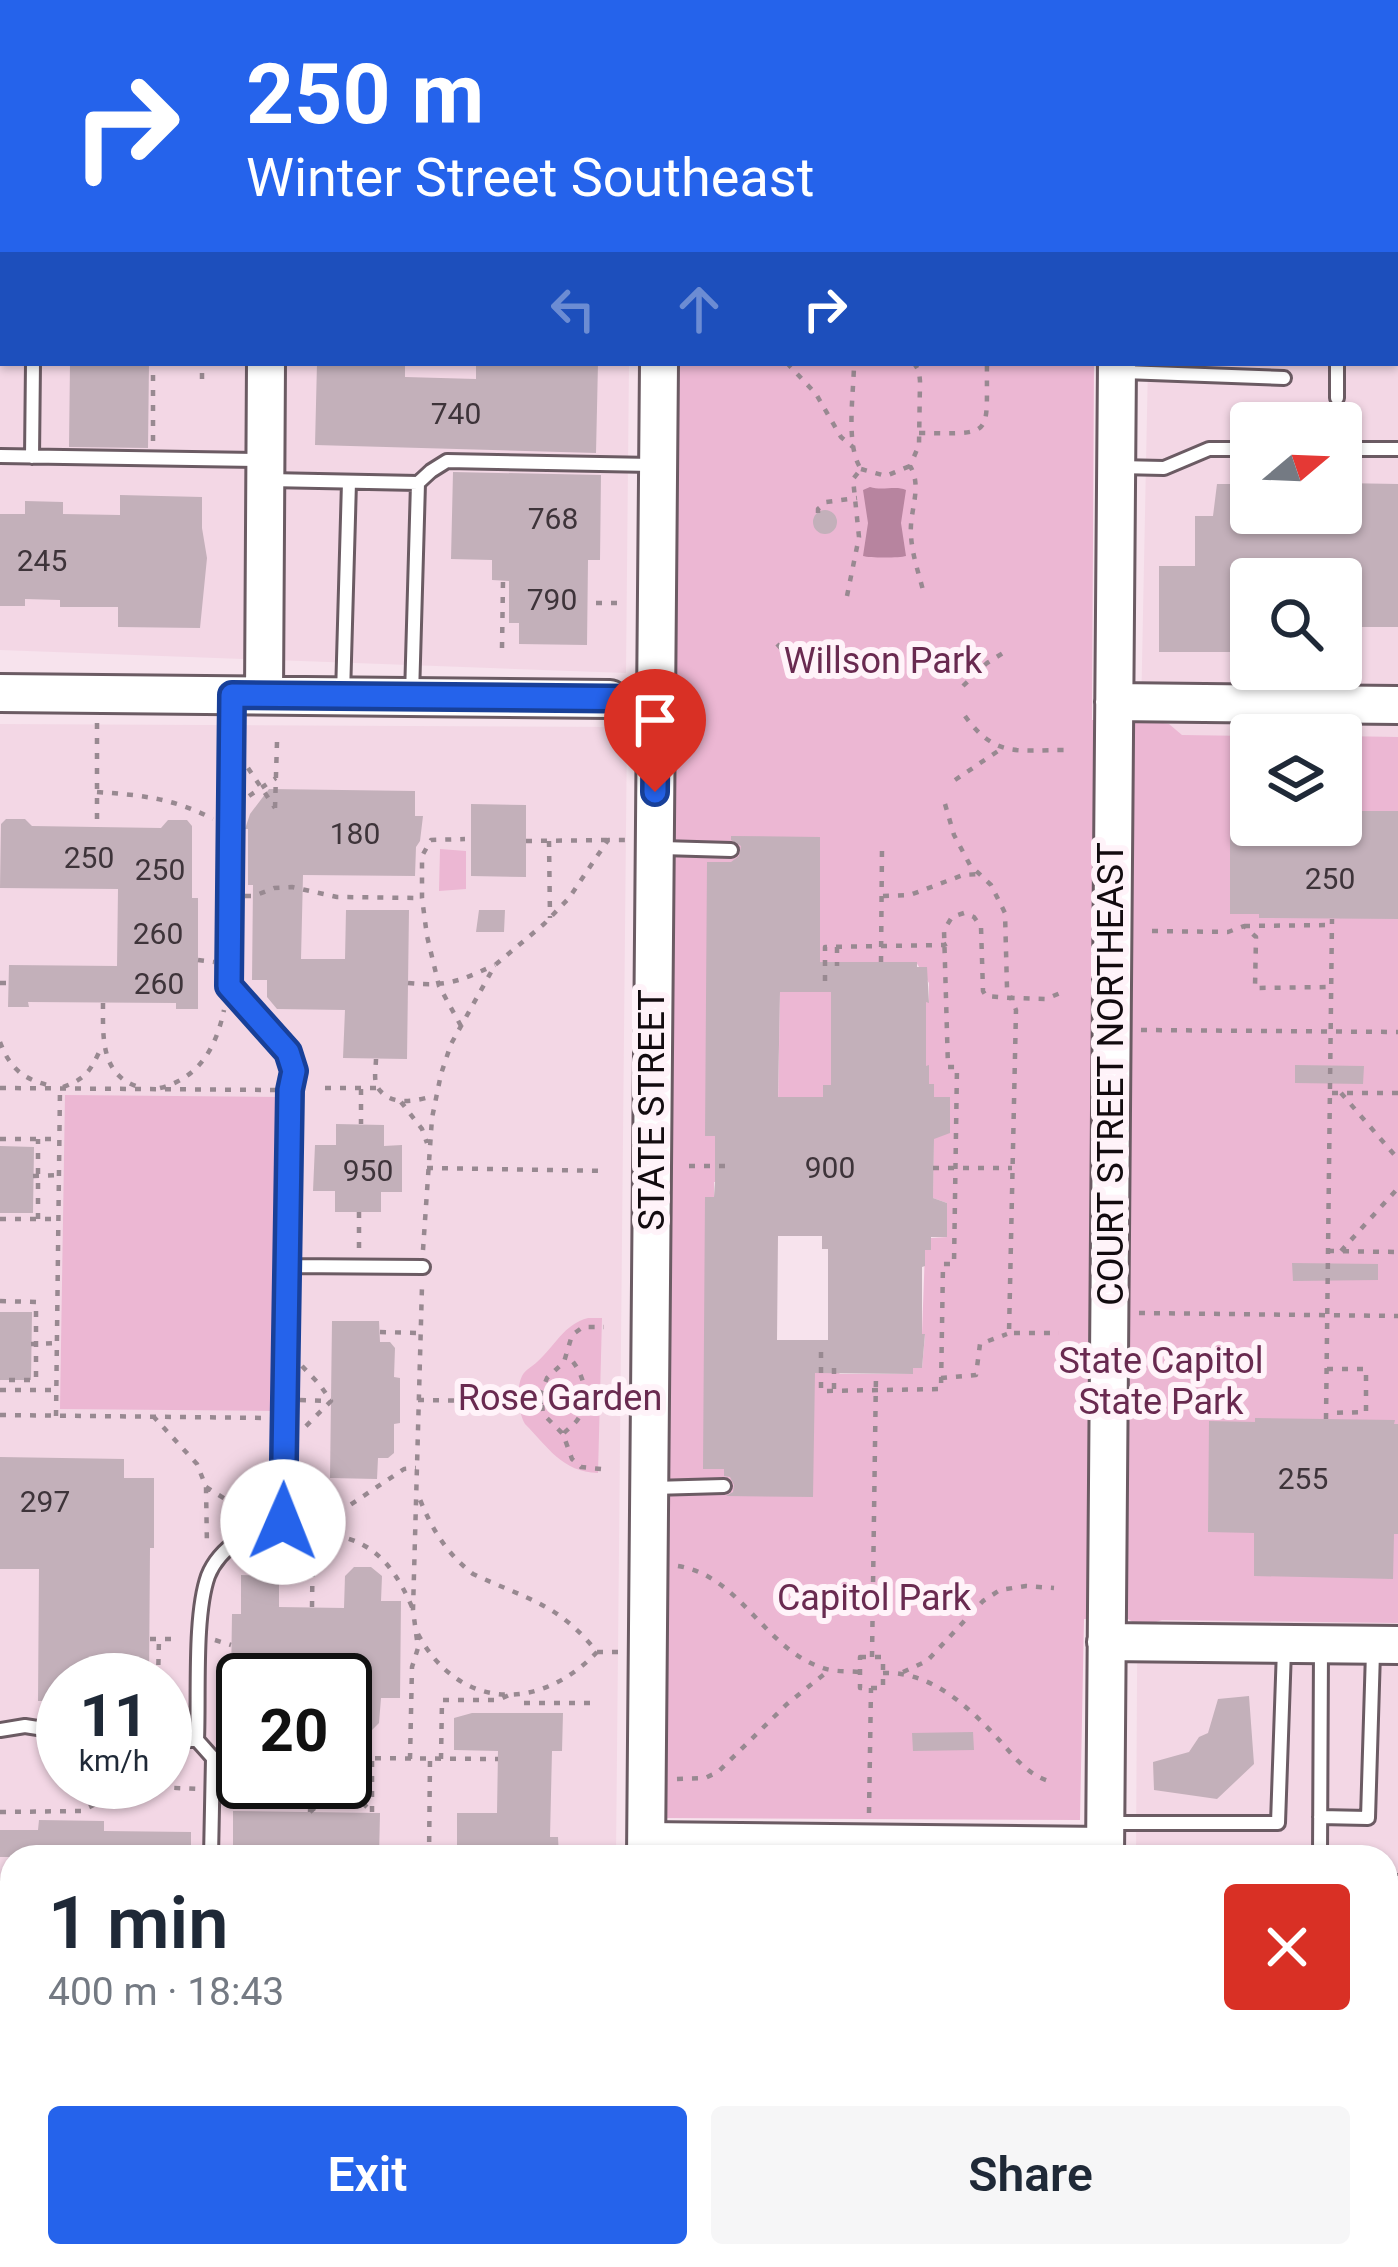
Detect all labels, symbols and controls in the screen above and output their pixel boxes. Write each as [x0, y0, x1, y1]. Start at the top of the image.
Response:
text: 250 m [246, 45, 484, 144]
icon: right [48, 48, 204, 204]
text: Winter Street Southeast [246, 146, 814, 209]
icon: left [540, 276, 606, 342]
icon: ahead [666, 276, 732, 342]
icon: right [792, 276, 858, 342]
house number: 740 [431, 396, 481, 431]
north arrow [1230, 402, 1362, 534]
map controls [1230, 402, 1362, 846]
house number: 768 [528, 501, 578, 536]
house number: 245 [17, 543, 67, 578]
button: search [1230, 558, 1362, 690]
house number: 790 [527, 582, 577, 617]
park label: Willson Park [784, 640, 983, 682]
pin [604, 669, 706, 792]
icon: arrive [622, 687, 688, 753]
button: layers [1230, 714, 1362, 846]
house number: 180 [330, 816, 380, 851]
house number: 250 [64, 840, 114, 875]
street label: COURT STREET NORTHEAST [1090, 842, 1132, 1306]
house number: 250 [135, 852, 185, 887]
house number: 250 [1305, 861, 1355, 896]
house number: 260 [133, 916, 183, 951]
house number: 260 [134, 966, 184, 1001]
street label: STATE STREET [631, 989, 673, 1231]
house number: 900 [805, 1150, 855, 1185]
house number: 950 [343, 1153, 393, 1188]
park label: State Capitol State Park [1058, 1340, 1264, 1423]
park label: Rose Garden [458, 1377, 662, 1419]
position arrow [220, 1459, 346, 1585]
house number: 255 [1278, 1461, 1328, 1496]
house number: 297 [20, 1484, 70, 1519]
park label: Capitol Park [777, 1577, 972, 1619]
speed limit sign: 20 [216, 1653, 372, 1809]
text: 11 [80, 1680, 148, 1751]
text: km/h [79, 1743, 149, 1778]
text: 1 min [48, 1881, 229, 1966]
button: close [1224, 1884, 1350, 2010]
text: 400 m · 18:43 [48, 1969, 284, 2015]
button: Exit [48, 2106, 687, 2244]
button: Share [711, 2106, 1350, 2244]

